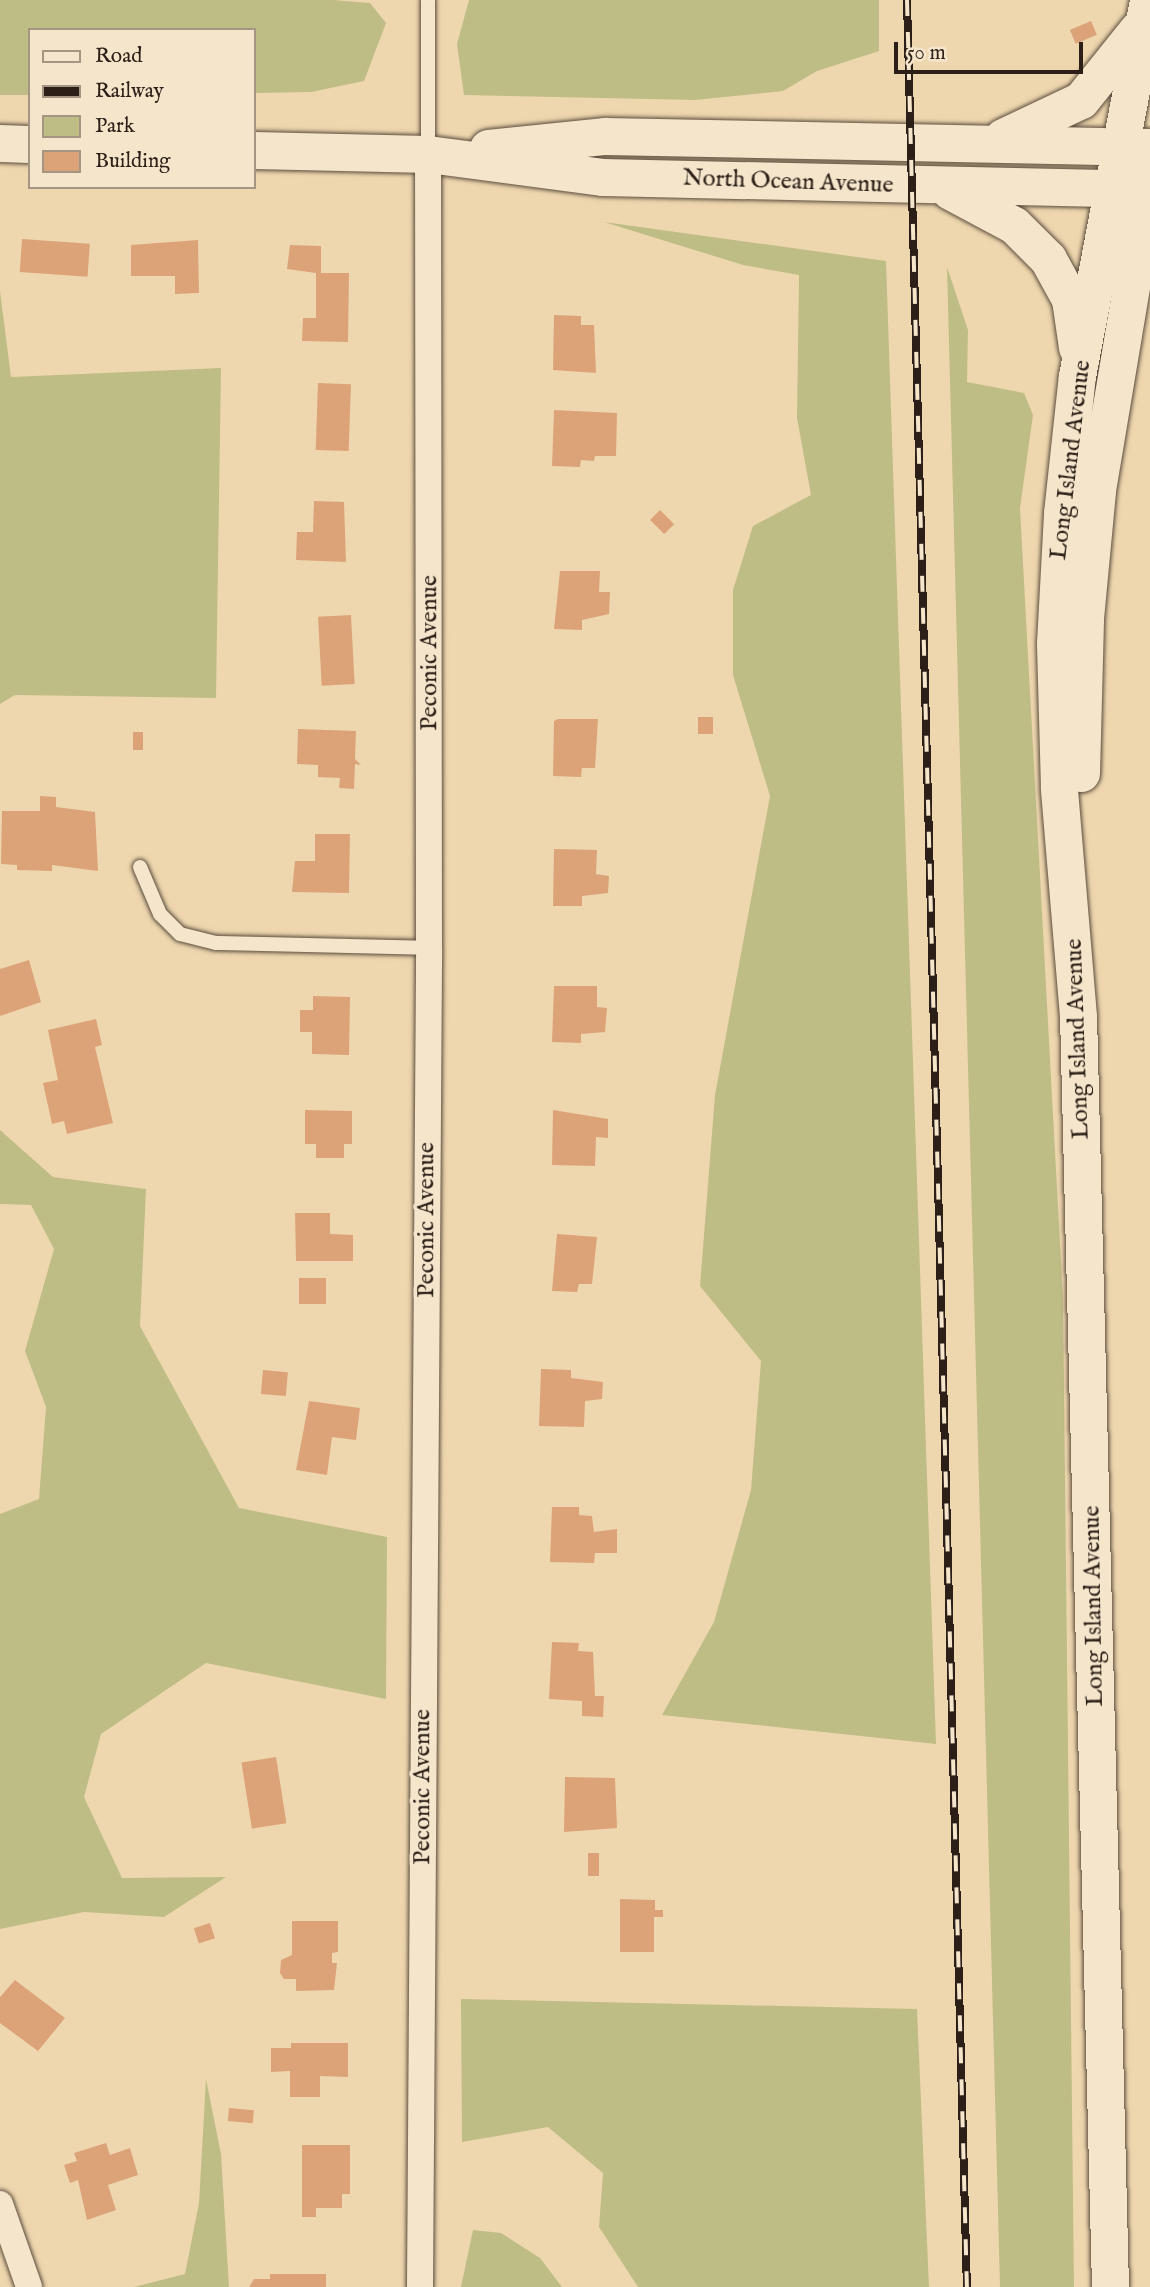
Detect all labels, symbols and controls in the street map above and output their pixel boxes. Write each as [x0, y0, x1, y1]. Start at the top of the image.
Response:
legend [28, 28, 256, 189]
scale bar [898, 28, 1087, 72]
text: 50 m [907, 40, 946, 67]
text: Road [95, 43, 142, 70]
text: Railway [95, 78, 164, 105]
text: Park [95, 113, 135, 140]
text: Building [95, 148, 170, 175]
street label: North Ocean Avenue [682, 164, 894, 200]
street label: Long Island Avenue [1044, 358, 1098, 562]
street label: Peconic Avenue [416, 575, 444, 731]
street label: Long Island Avenue [1060, 938, 1096, 1140]
street label: Peconic Avenue [413, 1142, 441, 1298]
street label: Long Island Avenue [1078, 1505, 1110, 1707]
street label: Peconic Avenue [409, 1709, 437, 1865]

